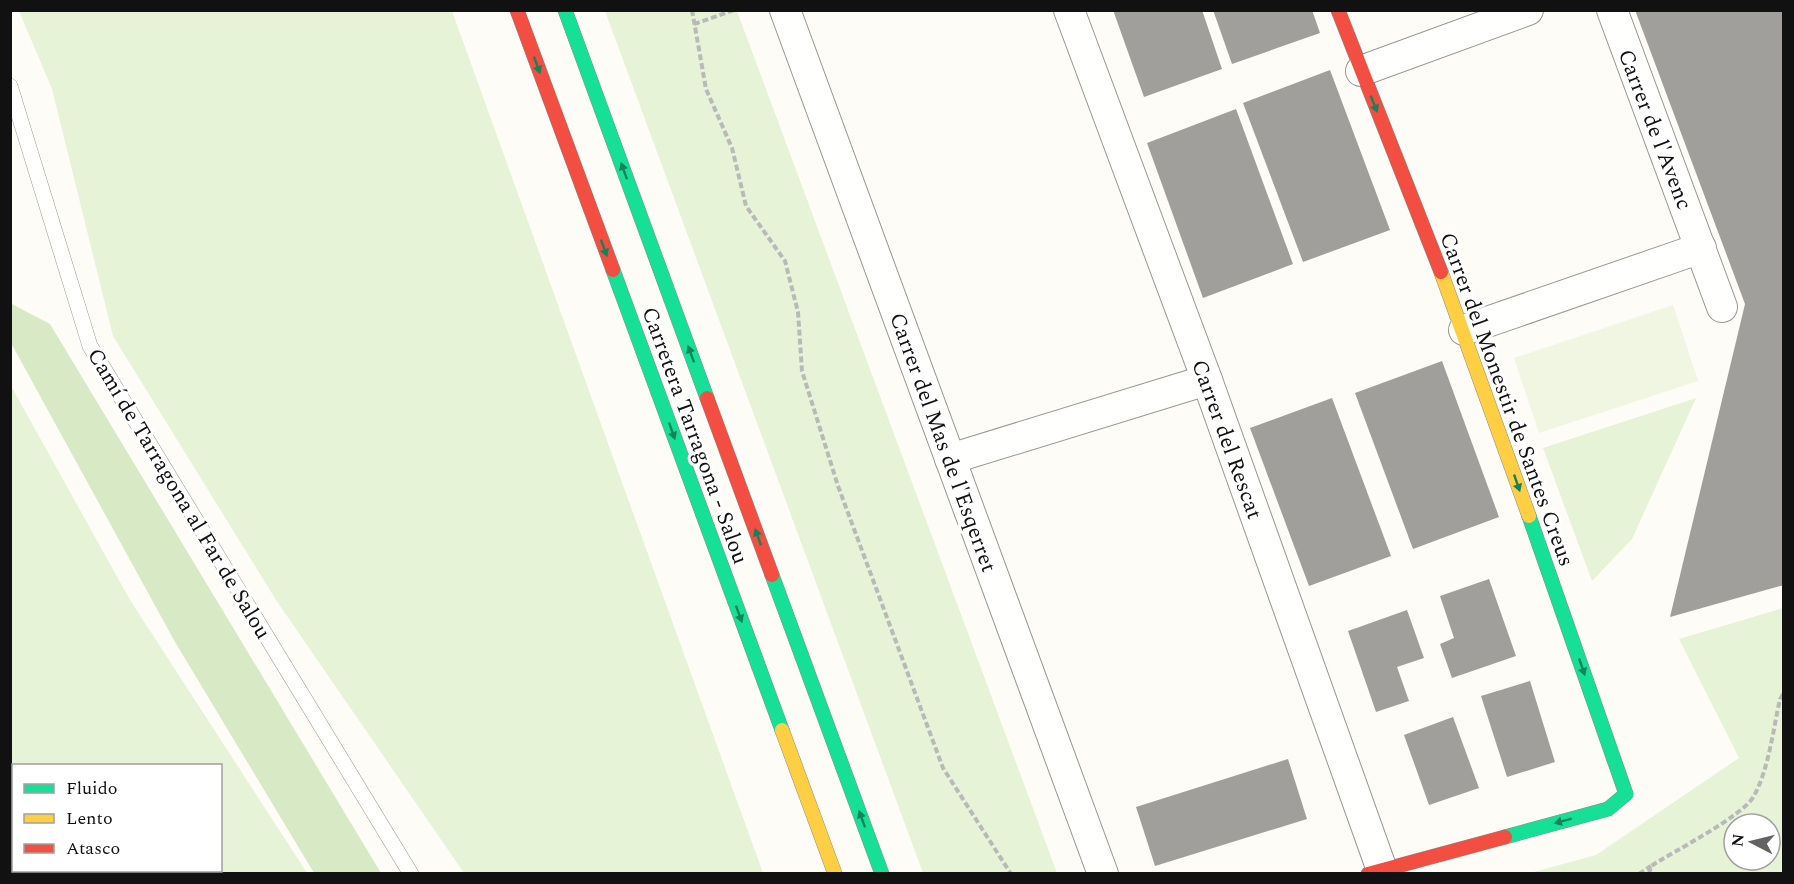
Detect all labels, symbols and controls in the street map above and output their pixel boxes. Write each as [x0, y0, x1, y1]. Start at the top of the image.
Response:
street label: Carrer de l'Avenc [1609, 44, 1700, 215]
one-way arrow [532, 57, 542, 75]
one-way arrow [1370, 96, 1380, 114]
one-way arrow [619, 162, 628, 180]
street label: Carrer del Monestir de Santes Creus [1431, 228, 1583, 571]
one-way arrow [600, 239, 610, 257]
street label: Carretera Tarragona - Salou [633, 302, 757, 569]
street label: Carrer del Mas de l'Esqerret [880, 308, 1005, 577]
street label: Camí de Tarragona al Far de Salou [78, 342, 279, 646]
one-way arrow [686, 345, 696, 363]
street label: Carrer del Rescat [1182, 355, 1271, 524]
one-way arrow [668, 422, 677, 440]
one-way arrow [1513, 474, 1523, 492]
one-way arrow [753, 528, 763, 546]
one-way arrow [735, 605, 745, 623]
one-way arrow [1577, 658, 1587, 676]
legend [12, 764, 222, 872]
text: Fluido [66, 775, 118, 802]
text: Lento [66, 805, 113, 832]
one-way arrow [857, 809, 867, 827]
north arrow [1722, 812, 1782, 872]
one-way arrow [1554, 817, 1573, 827]
text: N [1725, 832, 1751, 848]
text: Atasco [66, 835, 120, 862]

